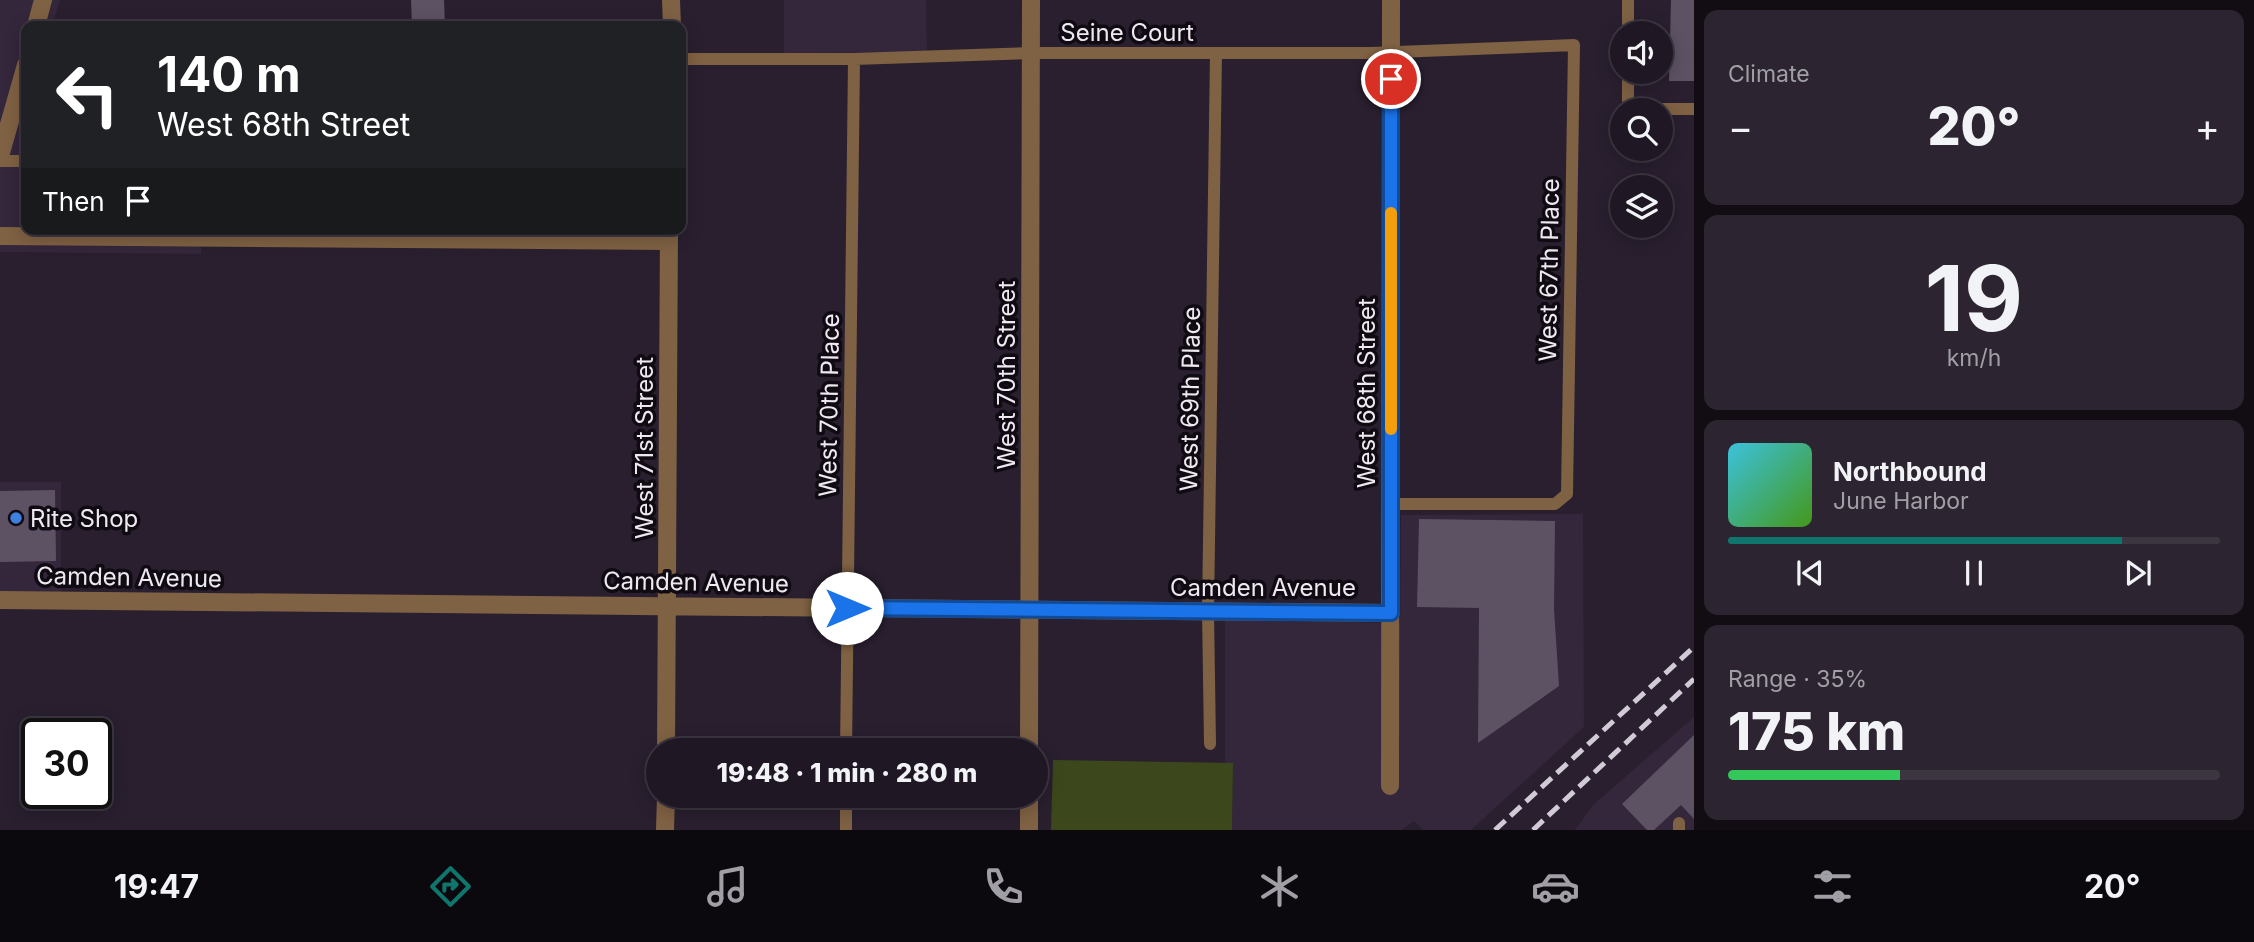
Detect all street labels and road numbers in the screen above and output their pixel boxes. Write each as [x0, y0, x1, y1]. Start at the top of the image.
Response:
street label: Seine Court [1060, 18, 1194, 47]
street label: West 67th Place [1533, 178, 1565, 362]
street label: West 70th Street [992, 280, 1021, 469]
street label: West 68th Street [1352, 298, 1381, 488]
street label: West 69th Place [1174, 306, 1206, 492]
street label: West 70th Place [813, 313, 845, 497]
street label: West 71st Street [630, 357, 659, 539]
street label: Camden Avenue [36, 561, 222, 593]
street label: Camden Avenue [603, 566, 789, 598]
street label: Camden Avenue [1170, 573, 1356, 602]

